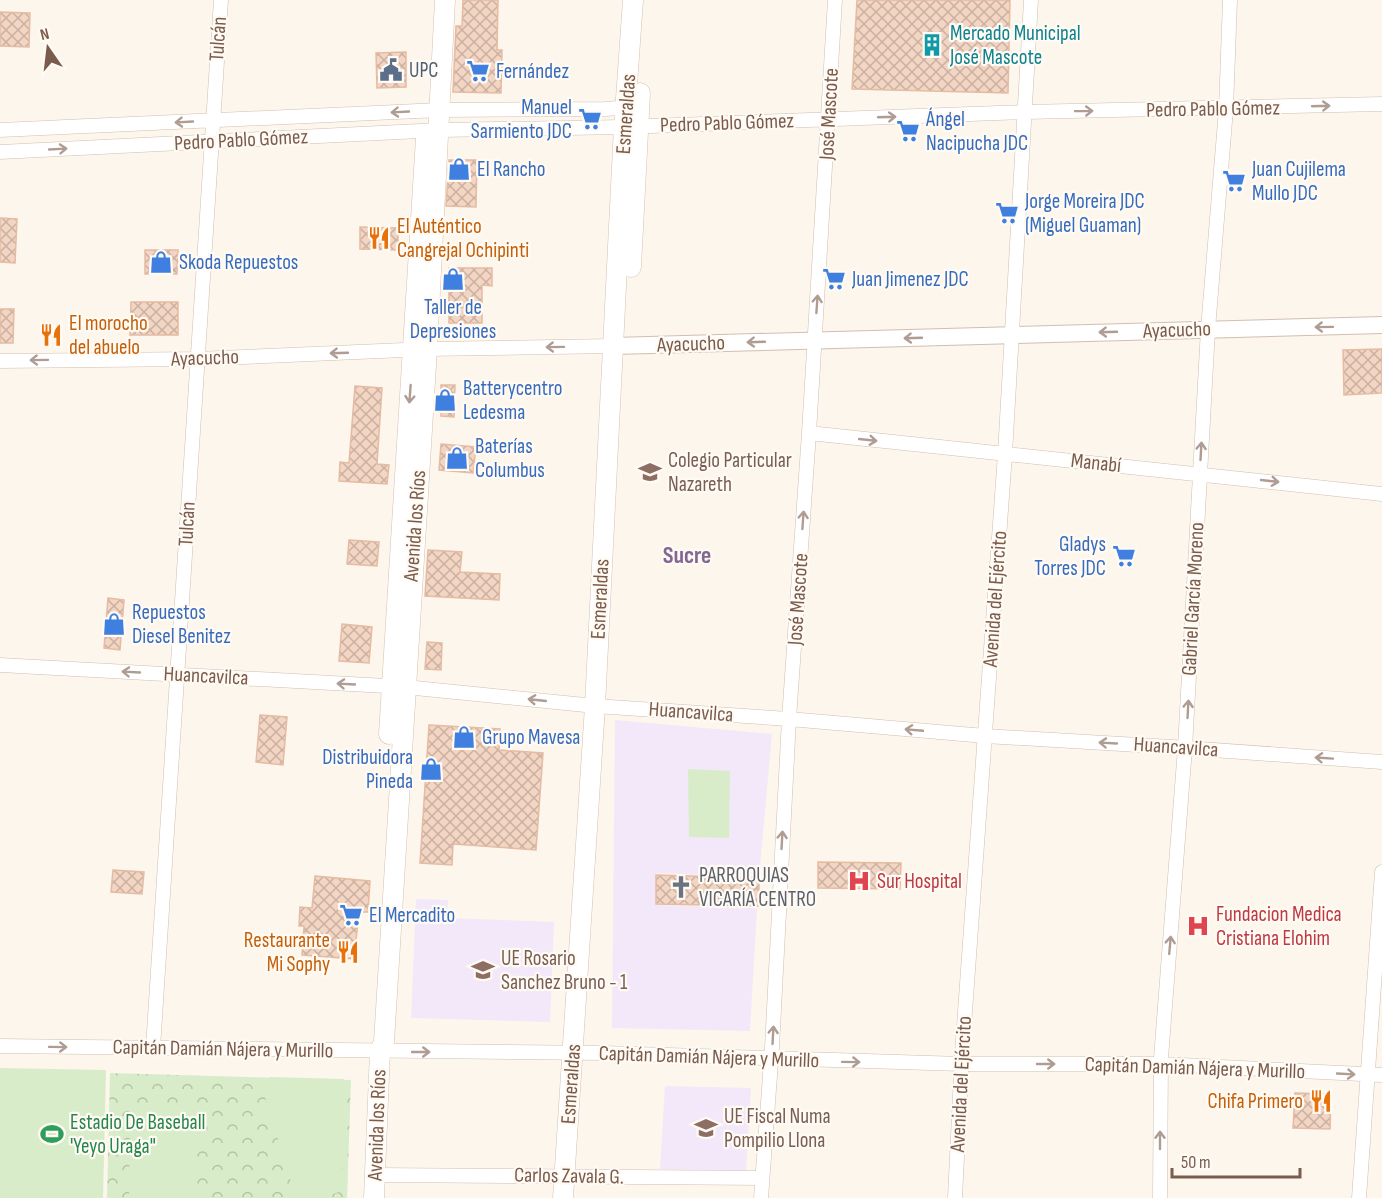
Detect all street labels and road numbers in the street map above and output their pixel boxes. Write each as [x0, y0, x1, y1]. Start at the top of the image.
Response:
street label: Tulcán [204, 16, 232, 62]
street label: José Mascote [814, 67, 844, 162]
street label: Esmeraldas [611, 73, 641, 155]
street label: Pedro Pablo Gómez [1146, 95, 1281, 123]
street label: Pedro Pablo Gómez [660, 108, 795, 138]
street label: Pedro Pablo Gómez [174, 124, 309, 156]
street label: Ayacucho [1142, 316, 1211, 344]
street label: Ayacucho [656, 330, 725, 358]
street label: Ayacucho [170, 344, 239, 372]
street label: Manabí [1070, 448, 1122, 478]
street label: Avenida los Ríos [399, 469, 431, 584]
street label: Tulcán [173, 501, 201, 547]
street label: Gabriel García Moreno [1176, 522, 1210, 676]
street label: Avenida del Ejército [978, 530, 1012, 669]
street label: José Mascote [782, 552, 814, 647]
street label: Esmeraldas [585, 558, 615, 640]
street label: Huancavilca [163, 661, 249, 691]
street label: Huancavilca [648, 697, 734, 727]
street label: Huancavilca [1133, 732, 1219, 762]
street label: Avenida del Ejército [945, 1015, 977, 1154]
street label: Capitán Damián Nájera y Murillo [113, 1035, 333, 1063]
street label: Capitán Damián Nájera y Murillo [598, 1041, 820, 1073]
street label: Esmeraldas [556, 1043, 586, 1125]
street label: Capitán Damián Nájera y Murillo [1084, 1052, 1306, 1084]
street label: Avenida los Ríos [363, 1069, 391, 1182]
street label: Carlos Zavala G. [514, 1163, 624, 1189]

